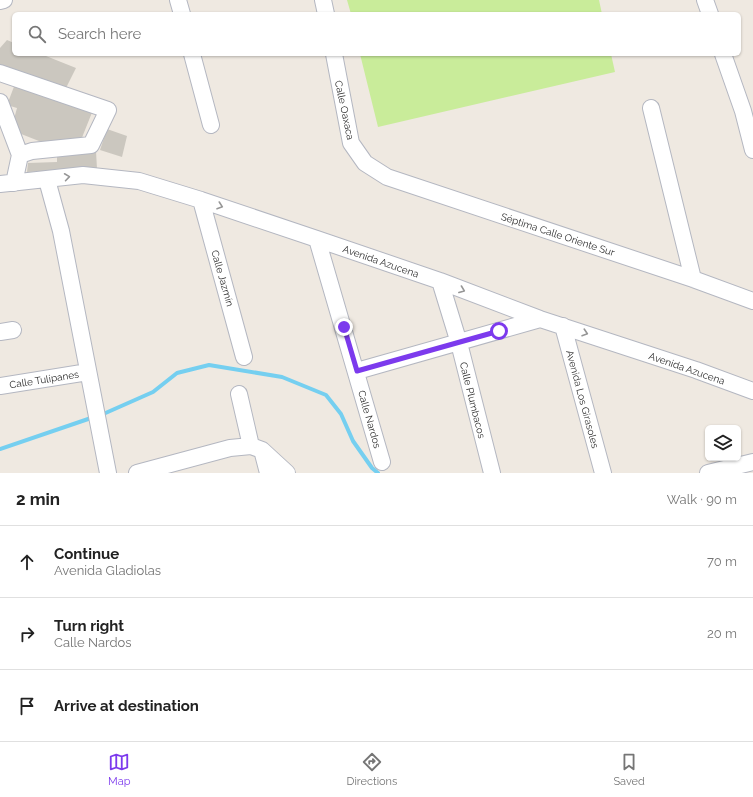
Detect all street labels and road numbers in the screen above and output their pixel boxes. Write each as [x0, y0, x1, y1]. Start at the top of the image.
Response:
street label: Calle Oaxaca [333, 79, 356, 141]
street label: Séptima Calle Oriente Sur [500, 211, 617, 258]
street label: Avenida Azucena [341, 243, 420, 280]
street label: Calle Jazmín [209, 249, 236, 308]
street label: Avenida Los Girasoles [564, 349, 601, 450]
street label: Avenida Azucena [647, 350, 726, 387]
street label: Calle Plumbacos [458, 361, 487, 439]
street label: Calle Tulipanes [9, 369, 80, 390]
street label: Calle Nardos [356, 389, 383, 449]

